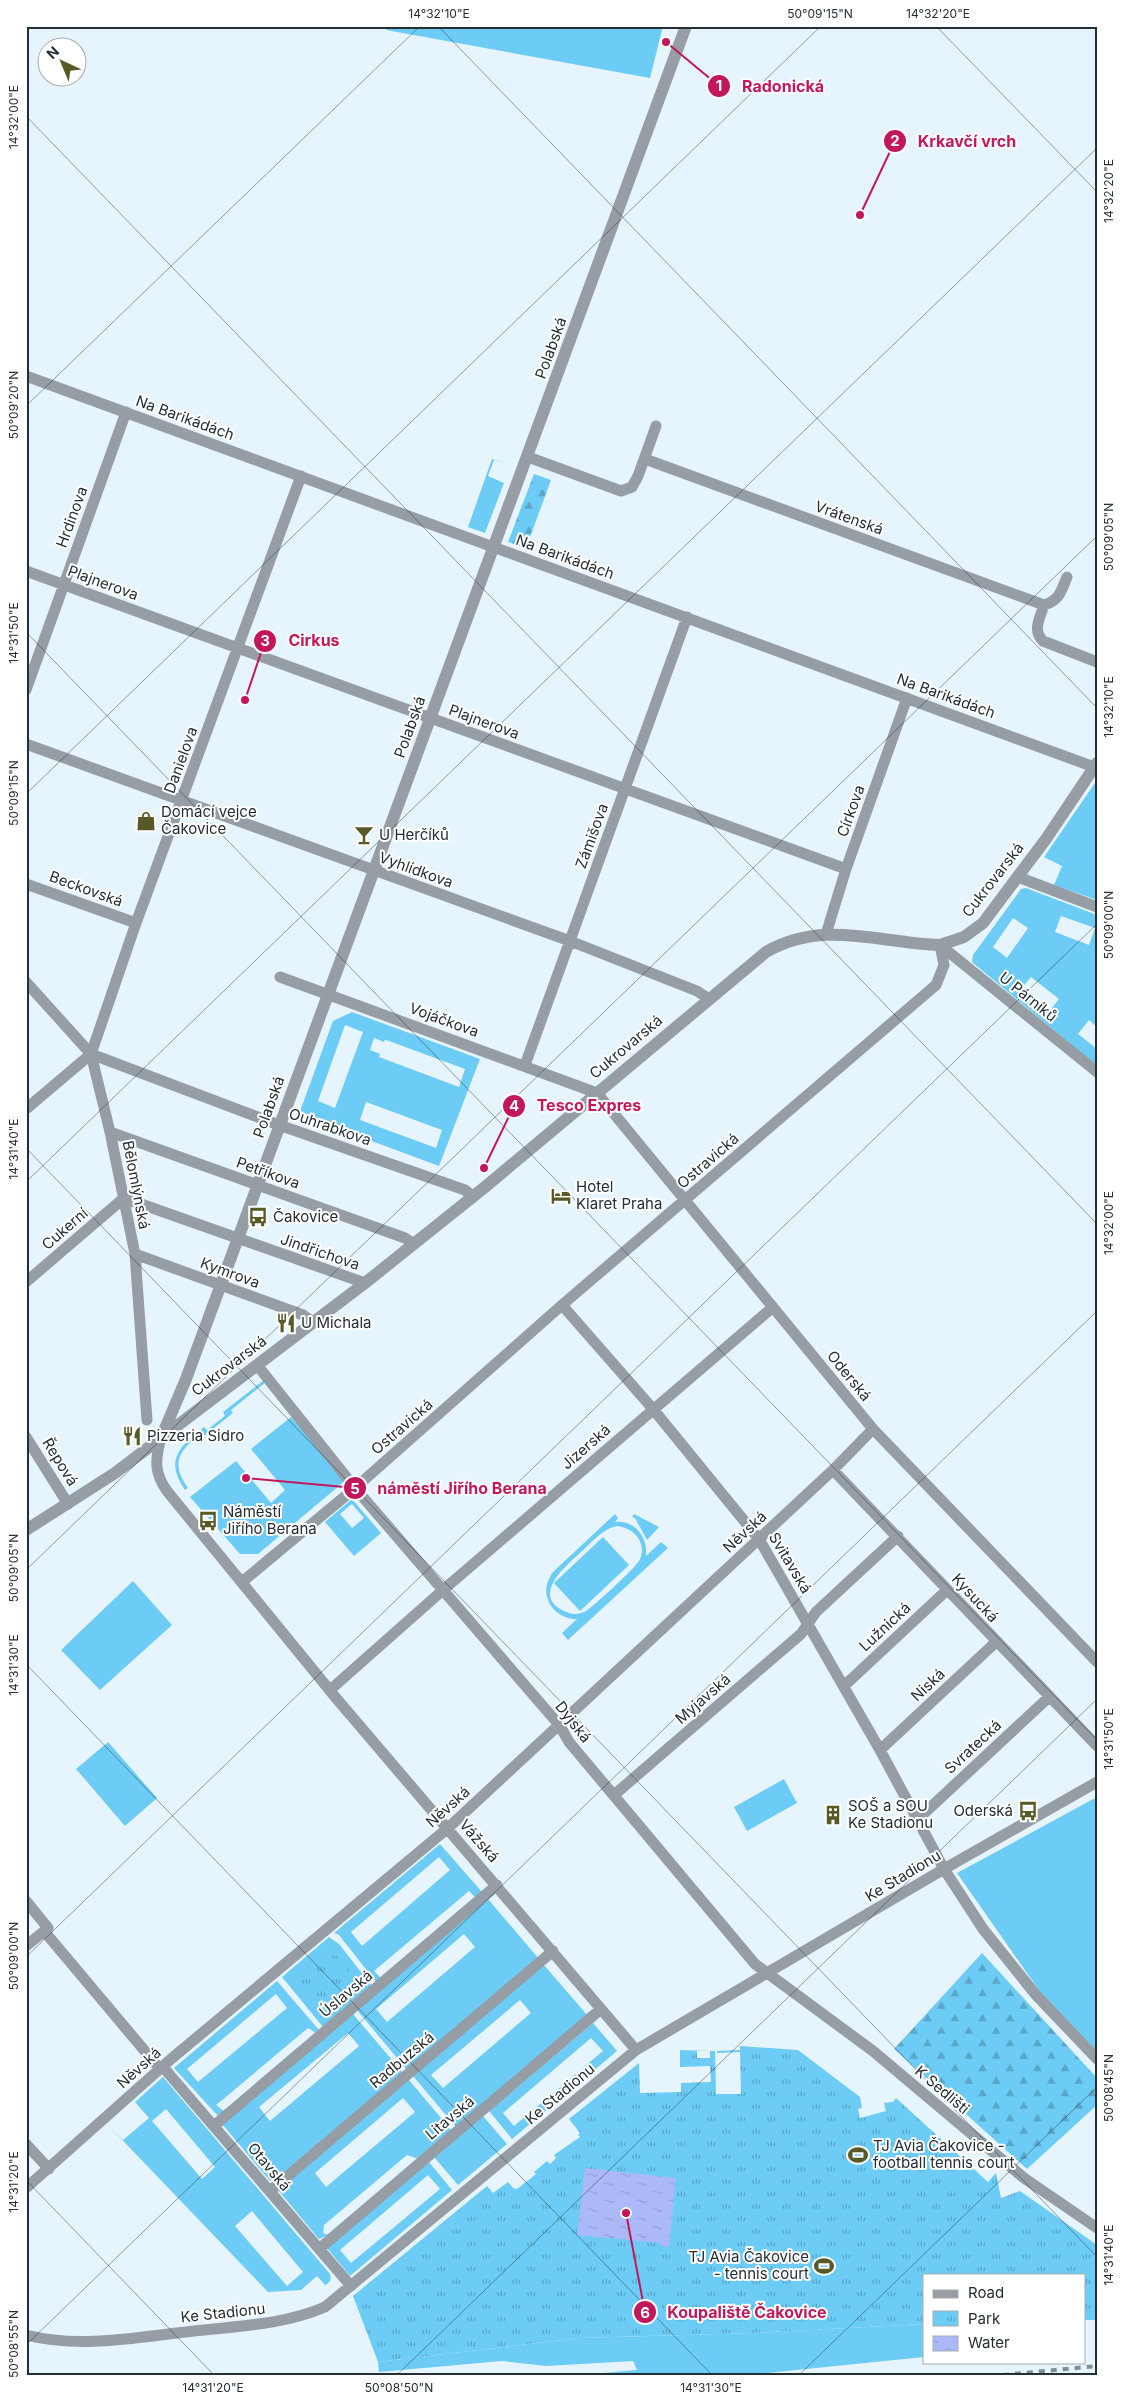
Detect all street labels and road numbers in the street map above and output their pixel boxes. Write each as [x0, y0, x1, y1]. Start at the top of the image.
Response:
street label: Polabská [531, 314, 570, 381]
street label: Na Barikádách [133, 391, 237, 444]
street label: Hrdinova [52, 484, 91, 550]
street label: Vrátenská [812, 496, 886, 539]
street label: Na Barikádách [513, 530, 617, 583]
street label: Plajnerova [65, 561, 141, 604]
street label: Na Barikádách [894, 669, 998, 722]
street label: Polabská [390, 693, 429, 760]
street label: Plajnerova [446, 700, 522, 743]
street label: Danielova [160, 724, 201, 796]
street label: Církova [832, 782, 869, 839]
street label: Zámišova [571, 801, 612, 871]
street label: Cukrovarská [958, 839, 1028, 921]
street label: Vyhlídkova [376, 847, 456, 892]
street label: Beckovská [47, 866, 125, 911]
street label: U Párníků [996, 968, 1061, 1026]
street label: Vojáčkova [407, 998, 482, 1041]
street label: Cukrovarská [585, 1011, 666, 1083]
street label: Polabská [249, 1073, 288, 1140]
street label: Ouhrabkova [286, 1104, 374, 1149]
street label: Ostravická [673, 1129, 742, 1193]
street label: Bělomlýnská [119, 1139, 154, 1231]
street label: Petříkova [234, 1152, 302, 1193]
street label: Cukerní [38, 1203, 92, 1254]
street label: Jindřichova [278, 1229, 362, 1274]
street label: Kymrova [198, 1253, 263, 1292]
street label: Cukrovarská [187, 1331, 270, 1400]
street label: Oderská [823, 1347, 876, 1405]
street label: Ostravická [367, 1395, 436, 1459]
street label: Jizerská [557, 1420, 614, 1473]
street label: Řepová [38, 1434, 82, 1489]
street label: Něvská [719, 1507, 770, 1557]
street label: Svitavská [765, 1529, 816, 1597]
street label: Kysucká [948, 1569, 1003, 1626]
street label: Lužnická [855, 1598, 914, 1655]
street label: Niská [907, 1664, 949, 1705]
street label: Myjavská [671, 1670, 734, 1728]
street label: Dyjská [551, 1697, 595, 1746]
street label: Svratecká [940, 1716, 1005, 1778]
street label: Něvská [422, 1782, 474, 1831]
street label: Vážská [456, 1815, 503, 1866]
street label: Ke Stadionu [861, 1846, 944, 1906]
street label: Úslavská [315, 1966, 376, 2021]
street label: Radbuzská [366, 2027, 438, 2092]
street label: Něvská [113, 2043, 165, 2092]
street label: Ke Stadionu [521, 2059, 598, 2128]
street label: K Sedlišti [911, 2061, 974, 2118]
street label: Litavská [421, 2092, 478, 2144]
street label: Otavská [244, 2138, 295, 2195]
street label: Ke Stadionu [180, 2299, 266, 2326]

